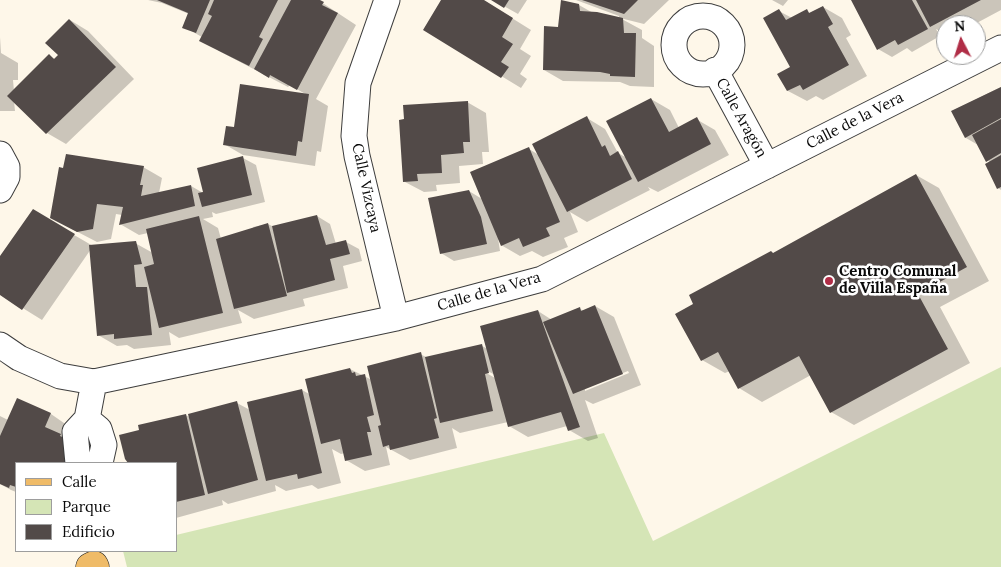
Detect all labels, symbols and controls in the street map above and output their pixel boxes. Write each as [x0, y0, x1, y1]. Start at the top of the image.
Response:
north arrow [936, 15, 986, 65]
text: N [954, 17, 966, 35]
street label: Calle Aragón [712, 75, 770, 161]
street label: Calle de la Vera [803, 89, 907, 153]
street label: Calle Vizcaya [348, 142, 384, 234]
place label: Centro Comunal de Villa España [839, 263, 956, 298]
street label: Calle de la Vera [435, 269, 543, 315]
marker: Centro Comunal de Villa España [823, 275, 835, 287]
legend [15, 462, 178, 552]
text: Calle [62, 472, 97, 491]
text: Parque [62, 497, 111, 516]
text: Edificio [62, 522, 115, 541]

